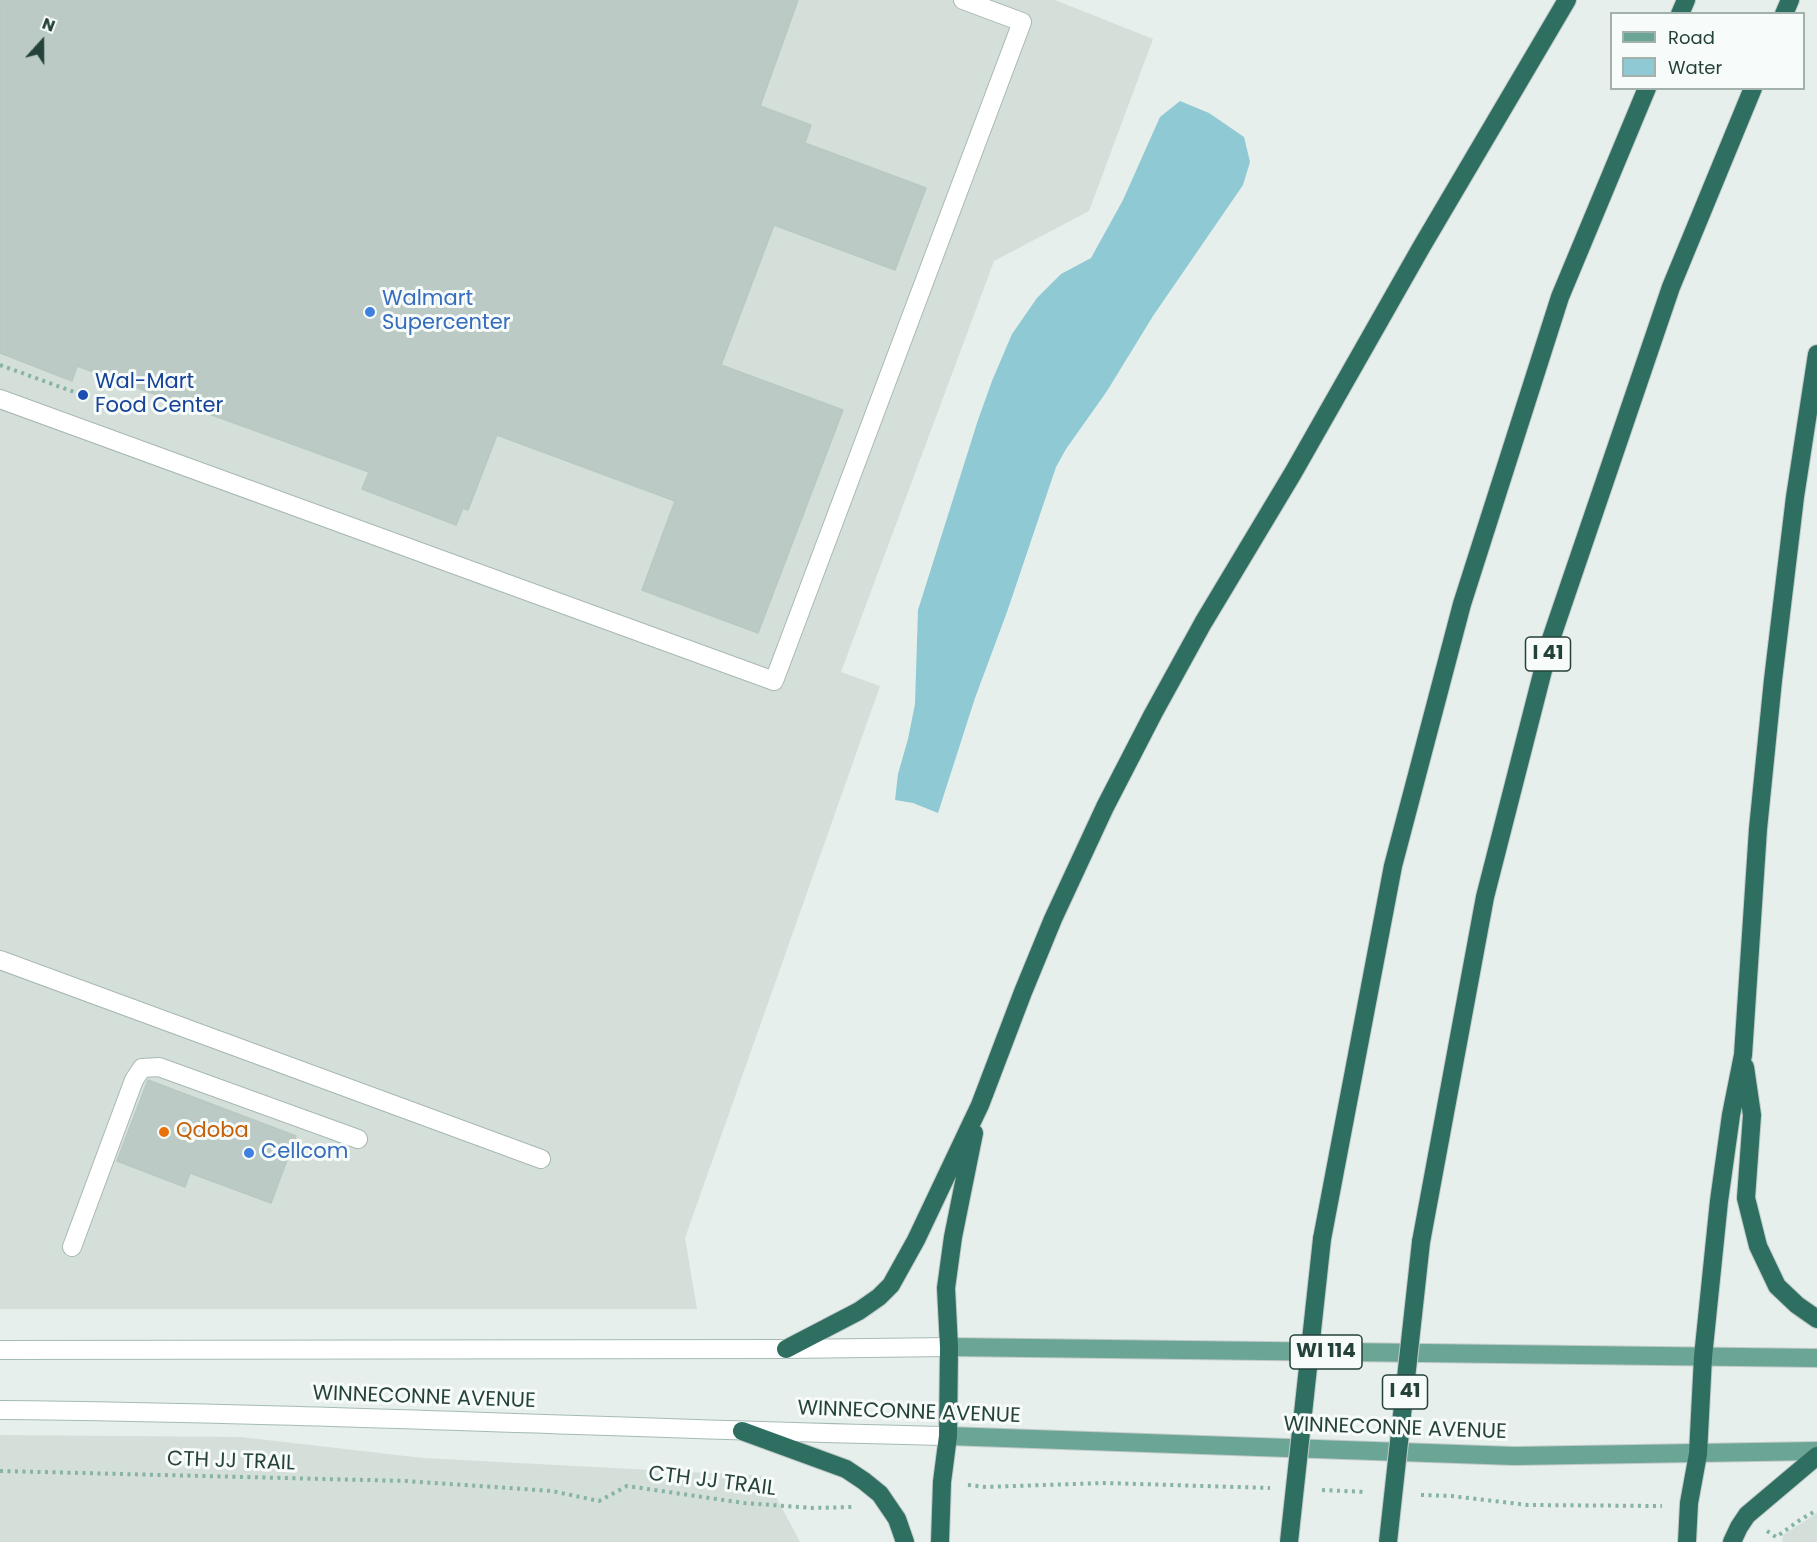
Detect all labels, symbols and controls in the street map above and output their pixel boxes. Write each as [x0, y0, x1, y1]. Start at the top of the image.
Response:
north arrow [12, 12, 72, 72]
text: N [39, 12, 58, 38]
legend [1610, 12, 1805, 90]
text: Road [1668, 25, 1715, 50]
text: Water [1668, 55, 1722, 80]
place label: Walmart Supercenter [382, 287, 511, 337]
marker: Walmart Supercenter [363, 305, 377, 319]
place label: Wal-Mart Food Center [95, 370, 223, 420]
marker: Wal-Mart Food Center [76, 388, 90, 402]
road number: I 41 [1526, 637, 1570, 671]
place label: Qdoba [176, 1119, 249, 1145]
marker: Qdoba [157, 1125, 171, 1139]
place label: Cellcom [261, 1140, 348, 1166]
marker: Cellcom [242, 1146, 256, 1160]
road number: WI 114 [1290, 1335, 1362, 1369]
road number: I 41 [1382, 1375, 1428, 1409]
street label: WINNECONNE AVENUE [312, 1382, 536, 1414]
street label: WINNECONNE AVENUE [797, 1397, 1021, 1429]
street label: WINNECONNE AVENUE [1283, 1413, 1507, 1445]
street label: CTH JJ TRAIL [167, 1447, 295, 1477]
street label: CTH JJ TRAIL [647, 1462, 777, 1502]

